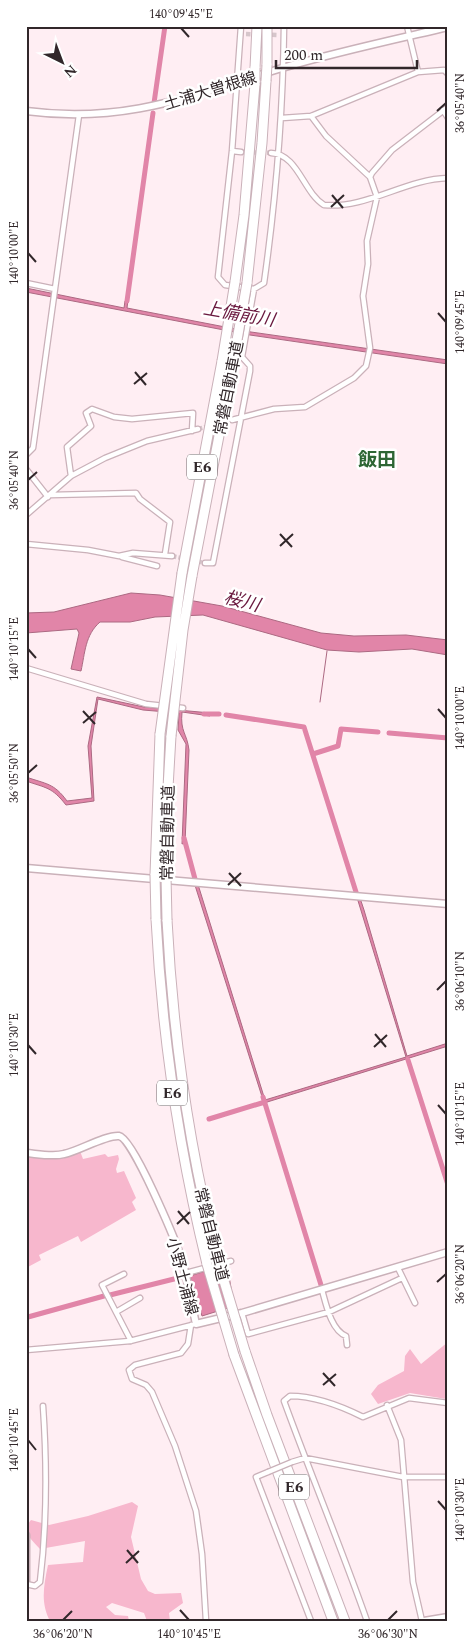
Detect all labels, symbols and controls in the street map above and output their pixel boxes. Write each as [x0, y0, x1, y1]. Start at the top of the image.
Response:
text: 140°09'45"E [149, 5, 213, 24]
north arrow [38, 38, 88, 88]
scale bar [276, 38, 418, 70]
text: 200 m [284, 44, 323, 67]
text: N [59, 60, 82, 83]
street label: 土浦大曽根線 [161, 65, 260, 116]
text: 36°05'40"N [451, 73, 470, 133]
text: 140°10'00"E [5, 221, 24, 285]
text: 140°09'45"E [451, 290, 470, 354]
water label: 上備前川 [201, 295, 279, 334]
street label: 常磐自動車道 [208, 339, 250, 438]
district label: 飯田 [358, 446, 396, 475]
text: 36°05'40"N [5, 450, 24, 510]
road number: E6 [187, 454, 217, 480]
water label: 桜川 [221, 584, 265, 620]
text: 140°10'15"E [5, 617, 24, 681]
text: 140°10'00"E [451, 686, 470, 750]
text: 36°05'50"N [5, 743, 24, 803]
street label: 常磐自動車道 [155, 785, 181, 881]
text: 36°06'10"N [451, 951, 470, 1011]
text: 140°10'30"E [5, 1013, 24, 1077]
road number: E6 [157, 1080, 187, 1106]
text: 140°10'15"E [451, 1082, 470, 1146]
street label: 常磐自動車道 [188, 1185, 234, 1284]
street label: 小野土浦線 [160, 1235, 204, 1318]
text: 36°06'20"N [451, 1244, 470, 1304]
text: 140°10'45"E [5, 1408, 24, 1472]
road number: E6 [279, 1474, 309, 1500]
text: 140°10'30"E [451, 1478, 470, 1542]
text: 36°06'20"N [33, 1625, 93, 1644]
text: 140°10'45"E [157, 1625, 221, 1644]
text: 36°06'30"N [358, 1625, 418, 1644]

